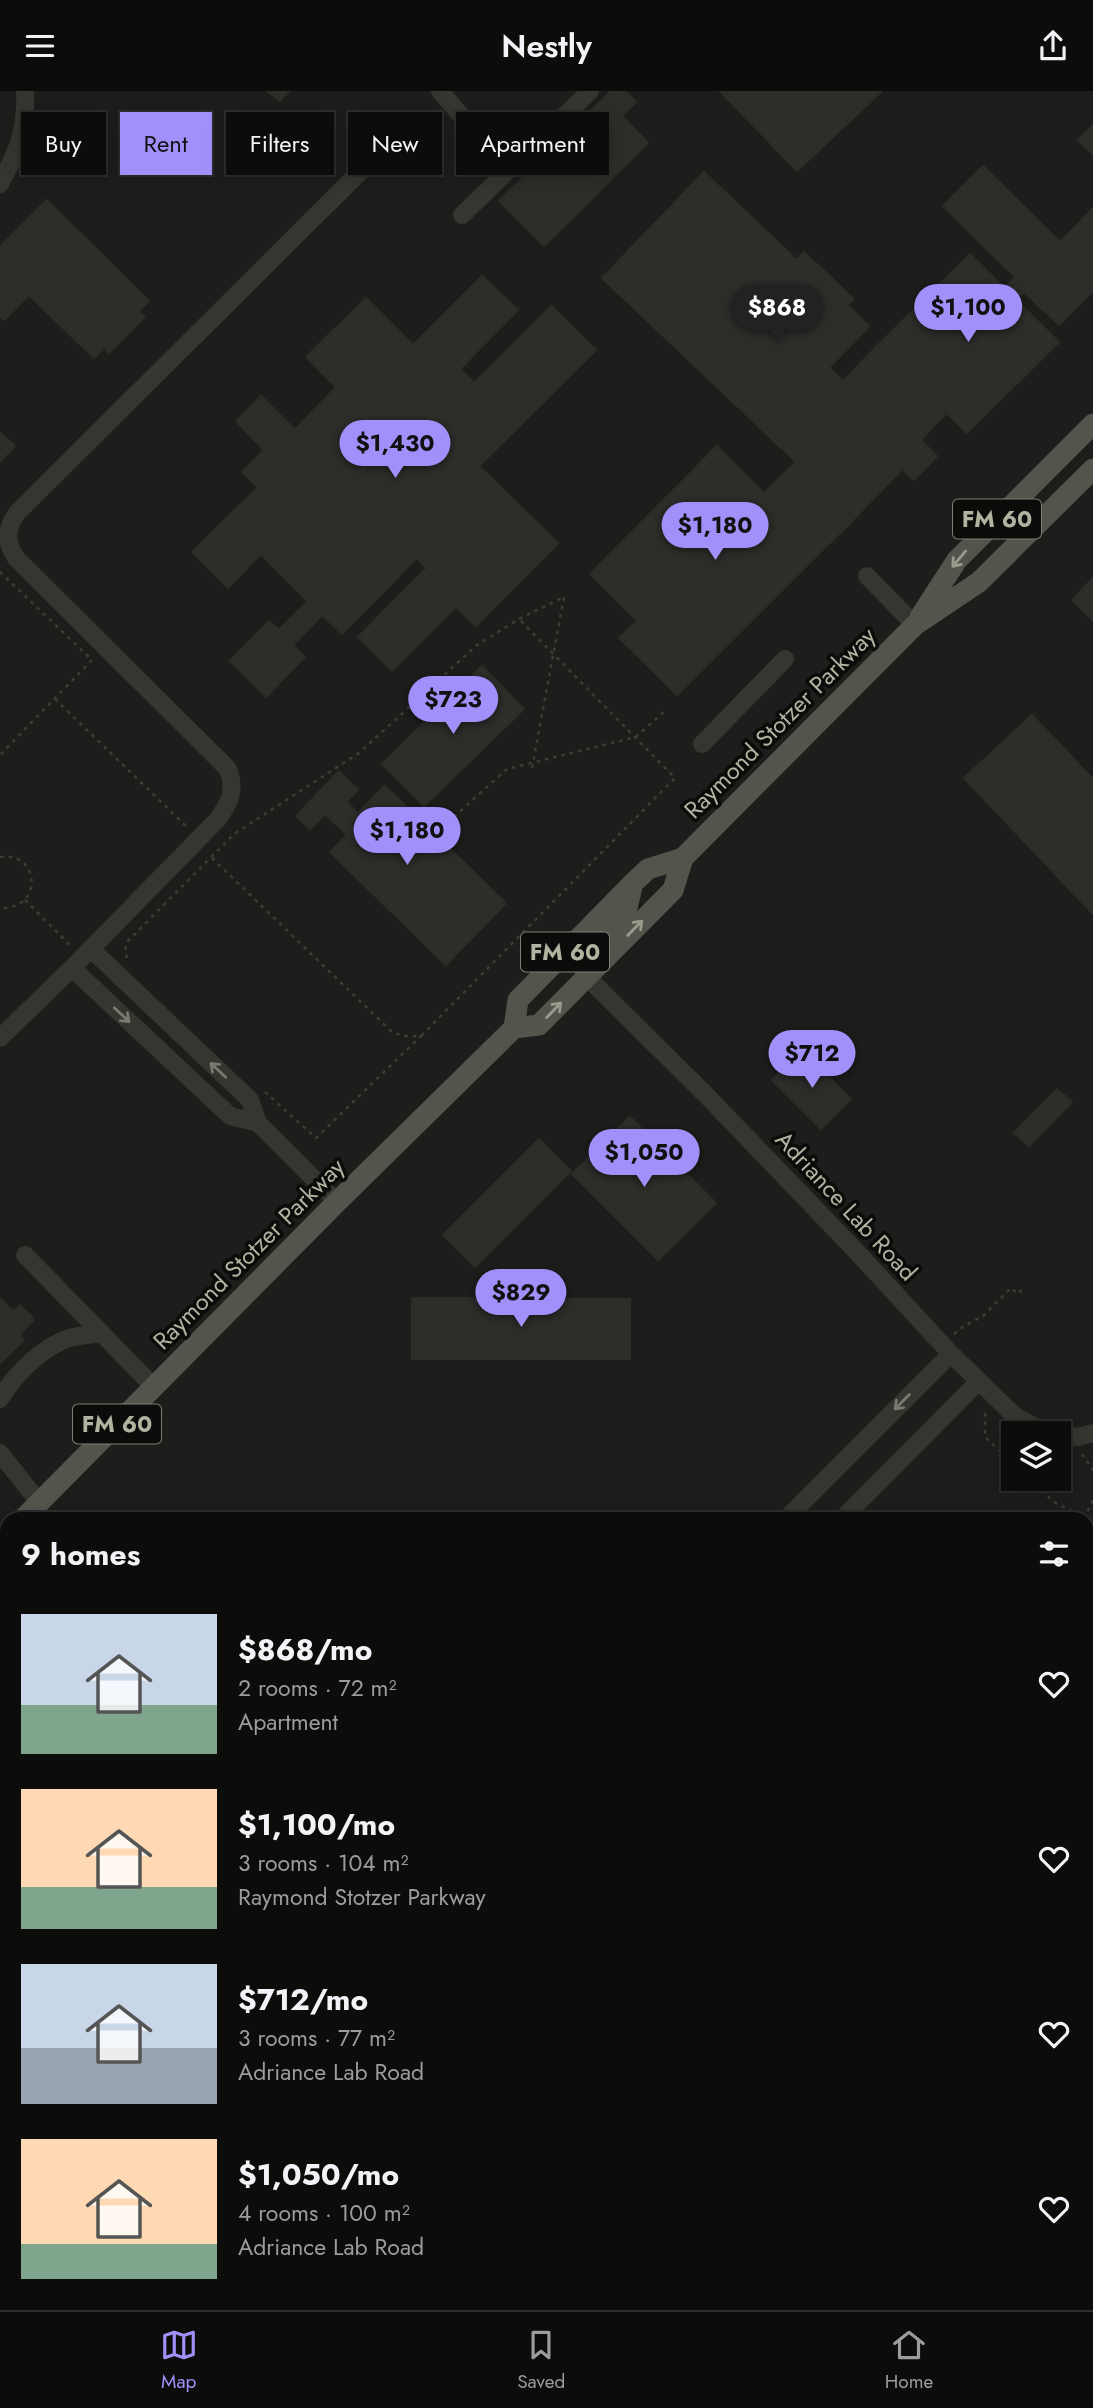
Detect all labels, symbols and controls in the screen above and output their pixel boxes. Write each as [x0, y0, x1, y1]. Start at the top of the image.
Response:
text: Nestly [501, 23, 592, 69]
icon: menu [21, 27, 59, 65]
icon: share [1034, 27, 1072, 65]
chip: Buy [21, 112, 106, 175]
chip: Rent [120, 112, 212, 175]
chip: Filters [226, 112, 334, 175]
chip: New [348, 112, 442, 175]
chip: Apartment [456, 112, 609, 175]
pin: $868 [736, 285, 818, 344]
pin: $1,100 [911, 285, 1025, 344]
text: $868 [748, 290, 806, 324]
text: $1,100 [930, 290, 1006, 324]
pin: $1,430 [338, 421, 452, 480]
text: $1,430 [355, 426, 435, 460]
road number: FM 60 [953, 499, 1041, 539]
pin: $1,180 [658, 503, 772, 562]
text: $1,180 [678, 508, 752, 542]
one-way arrow [951, 550, 966, 568]
street label: Raymond Stotzer Parkway [676, 619, 884, 826]
pin: $723 [412, 677, 494, 736]
text: $723 [424, 682, 482, 716]
pin: $1,180 [350, 807, 464, 867]
text: $1,180 [370, 813, 444, 847]
one-way arrow [626, 920, 643, 937]
road number: FM 60 [521, 933, 609, 971]
one-way arrow [545, 1001, 562, 1018]
one-way arrow [113, 1007, 130, 1024]
pin: $712 [771, 1031, 853, 1090]
text: $712 [785, 1036, 839, 1070]
one-way arrow [210, 1061, 227, 1078]
street label: Adriance Lab Road [767, 1123, 925, 1289]
pin: $1,050 [587, 1129, 701, 1189]
text: $1,050 [605, 1135, 683, 1169]
street label: Raymond Stotzer Parkway [145, 1150, 353, 1357]
pin: $829 [480, 1269, 562, 1329]
text: $829 [491, 1275, 551, 1309]
one-way arrow [894, 1393, 911, 1410]
road number: FM 60 [73, 1405, 161, 1443]
map controls [1001, 1421, 1071, 1491]
button: layers [1001, 1421, 1071, 1491]
text: 9 homes [21, 1533, 140, 1576]
icon: filters [1035, 1535, 1073, 1573]
text: $868/mo [238, 1628, 372, 1671]
icon: home [77, 1642, 161, 1726]
icon: heart [1035, 1665, 1073, 1703]
text: 2 rooms · 72 m² [238, 1671, 397, 1705]
text: Apartment [238, 1705, 338, 1739]
text: $1,100/mo [238, 1803, 395, 1846]
icon: home [77, 1817, 161, 1901]
icon: heart [1035, 1840, 1073, 1878]
text: 3 rooms · 104 m² [238, 1846, 408, 1880]
text: Raymond Stotzer Parkway [238, 1880, 486, 1914]
text: $712/mo [238, 1978, 368, 2021]
icon: home [77, 1992, 161, 2076]
icon: heart [1035, 2015, 1073, 2053]
text: 3 rooms · 77 m² [238, 2021, 395, 2055]
text: Adriance Lab Road [238, 2055, 424, 2089]
text: $1,050/mo [238, 2153, 399, 2196]
icon: home [77, 2167, 161, 2251]
icon: heart [1035, 2190, 1073, 2228]
text: 4 rooms · 100 m² [238, 2196, 410, 2230]
text: Adriance Lab Road [238, 2230, 424, 2264]
tab: Map [160, 2326, 198, 2395]
tab: Saved [517, 2326, 565, 2395]
tab: Home [885, 2326, 933, 2395]

